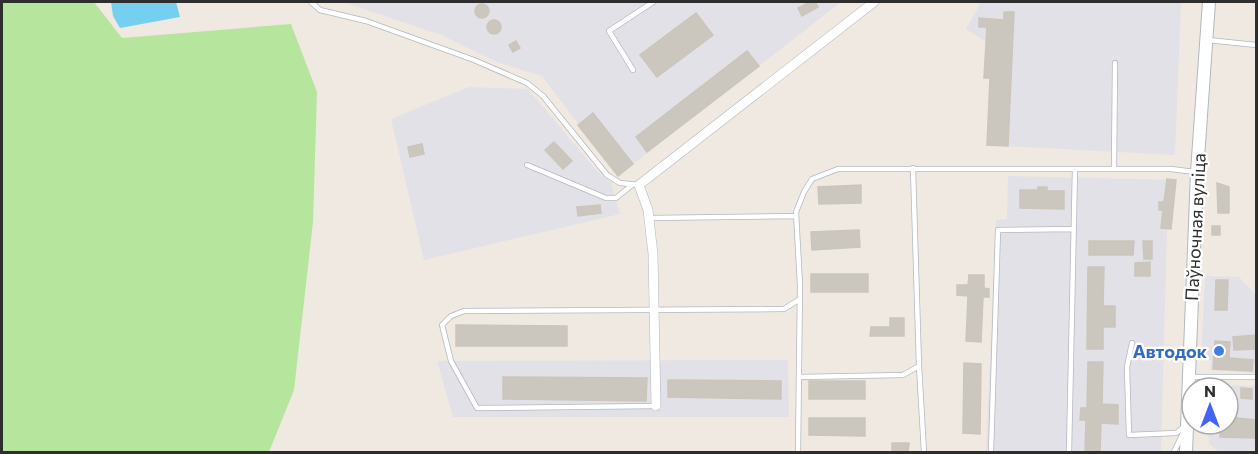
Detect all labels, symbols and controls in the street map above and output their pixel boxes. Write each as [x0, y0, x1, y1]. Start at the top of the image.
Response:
street label: Паўночная вуліца [1180, 153, 1210, 301]
place label: Автодок [1133, 340, 1208, 362]
marker: Автодок [1212, 344, 1226, 358]
north arrow [1180, 376, 1240, 436]
text: N [1204, 381, 1216, 400]

